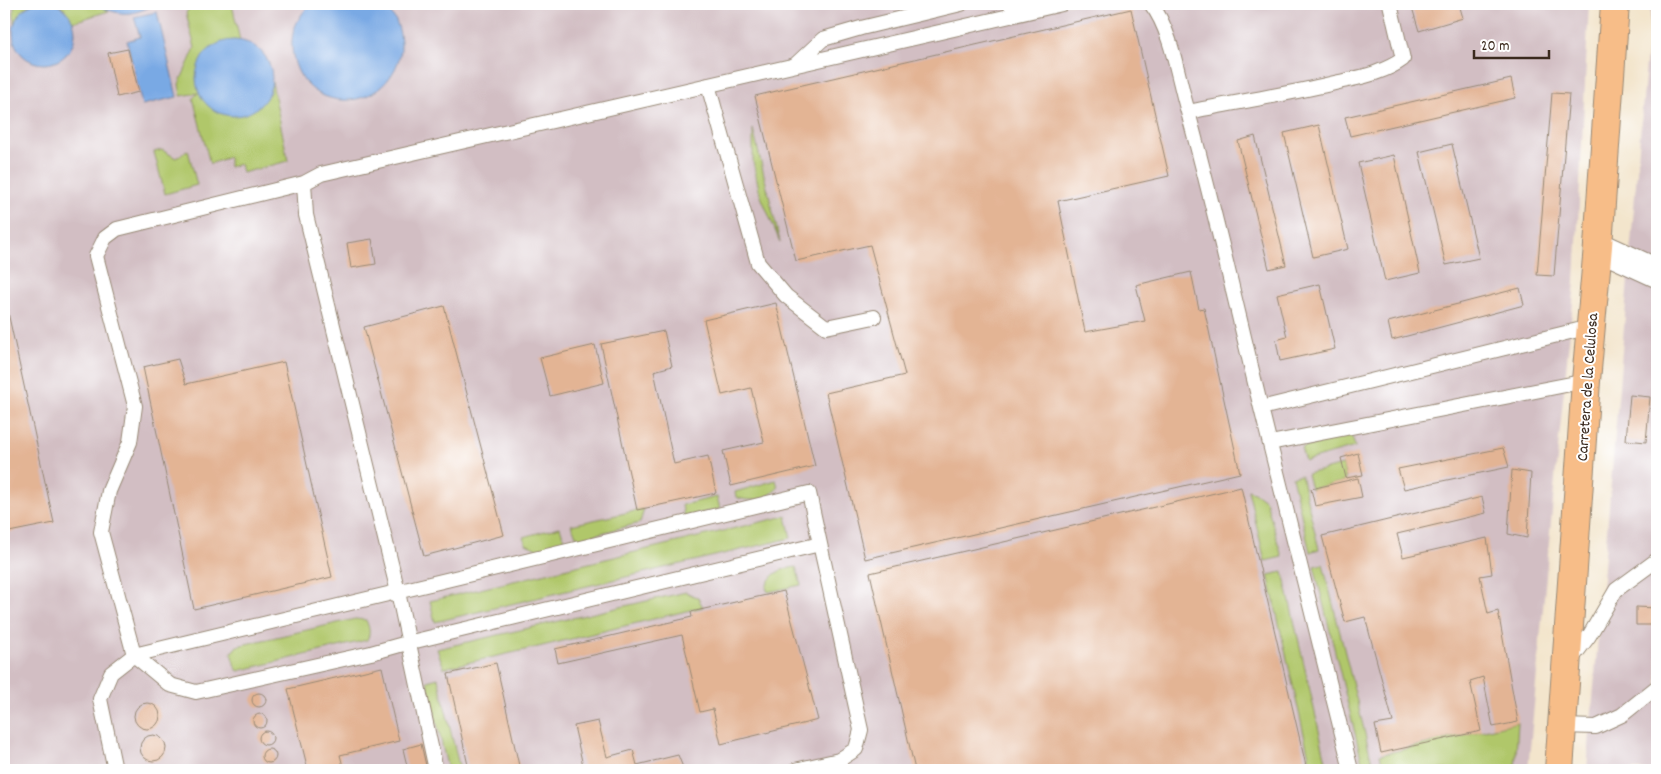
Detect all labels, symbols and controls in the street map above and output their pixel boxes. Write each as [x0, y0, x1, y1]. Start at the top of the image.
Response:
scale bar [1474, 28, 1548, 60]
text: 20 m [1481, 36, 1509, 58]
street label: Carretera de la Celulosa [1572, 312, 1605, 462]

